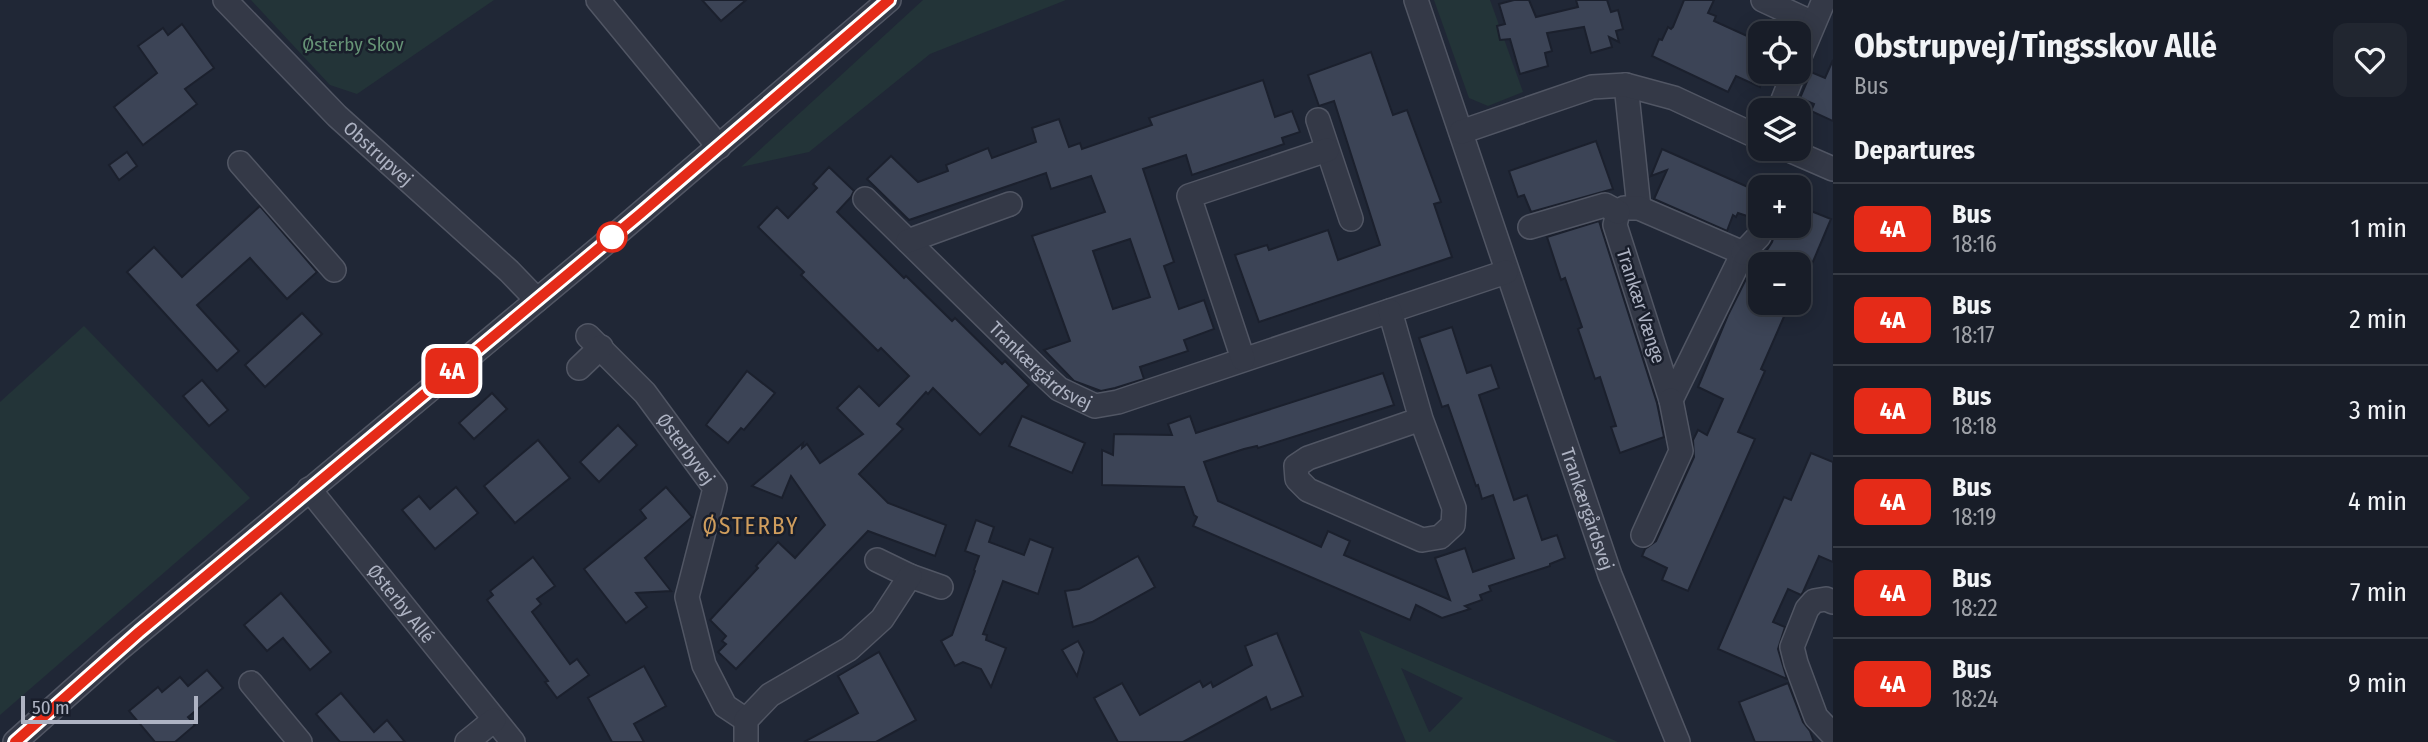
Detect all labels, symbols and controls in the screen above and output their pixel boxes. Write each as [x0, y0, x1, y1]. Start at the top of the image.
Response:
map controls [1748, 21, 1811, 315]
button: locate [1748, 21, 1811, 84]
button: heart [2333, 23, 2407, 97]
text: Obstrupvej/Tingsskov Allé [1854, 26, 2217, 66]
park label: Østerby Skov [302, 33, 404, 56]
text: Bus [1854, 72, 1888, 100]
button: layers [1748, 98, 1811, 161]
street label: Obstrupvej [339, 116, 418, 191]
text: Departures [1854, 135, 1975, 166]
button: + [1748, 175, 1811, 238]
text: Bus [1952, 199, 1991, 230]
text: 1 min [2351, 213, 2407, 244]
text: 4A [1880, 215, 1905, 243]
unlabelled marker [597, 222, 627, 252]
text: 18:16 [1952, 230, 1997, 258]
street label: Trankær Vænge [1612, 246, 1670, 366]
button: − [1748, 252, 1811, 315]
text: Bus [1952, 290, 1991, 321]
text: 2 min [2349, 304, 2407, 335]
text: 4A [1880, 306, 1905, 334]
street label: Trankærgårdsvej [985, 316, 1096, 414]
text: 18:17 [1952, 321, 1995, 349]
line badge: 4A [420, 348, 484, 394]
text: 4A [439, 357, 465, 385]
text: Bus [1952, 381, 1991, 412]
text: 3 min [2349, 395, 2407, 426]
text: 4A [1880, 397, 1905, 425]
street label: Østerbyvej [652, 409, 720, 489]
text: 18:18 [1952, 412, 1997, 440]
street label: Trankærgårdsvej [1556, 445, 1619, 573]
text: Bus [1952, 472, 1991, 503]
text: 4 min [2348, 486, 2407, 517]
text: 4A [1880, 488, 1905, 516]
text: 18:19 [1952, 503, 1997, 531]
district label: ØSTERBY [703, 512, 799, 540]
street label: Østerby Allé [363, 559, 440, 647]
text: Bus [1952, 563, 1991, 594]
text: 7 min [2350, 577, 2407, 608]
text: 4A [1880, 579, 1905, 607]
text: 18:22 [1952, 594, 1998, 622]
text: Bus [1952, 654, 1991, 685]
text: 9 min [2348, 668, 2407, 699]
text: 4A [1880, 670, 1905, 698]
text: 18:24 [1952, 685, 1998, 713]
scale bar [21, 693, 198, 725]
text: 50 m [32, 696, 70, 719]

